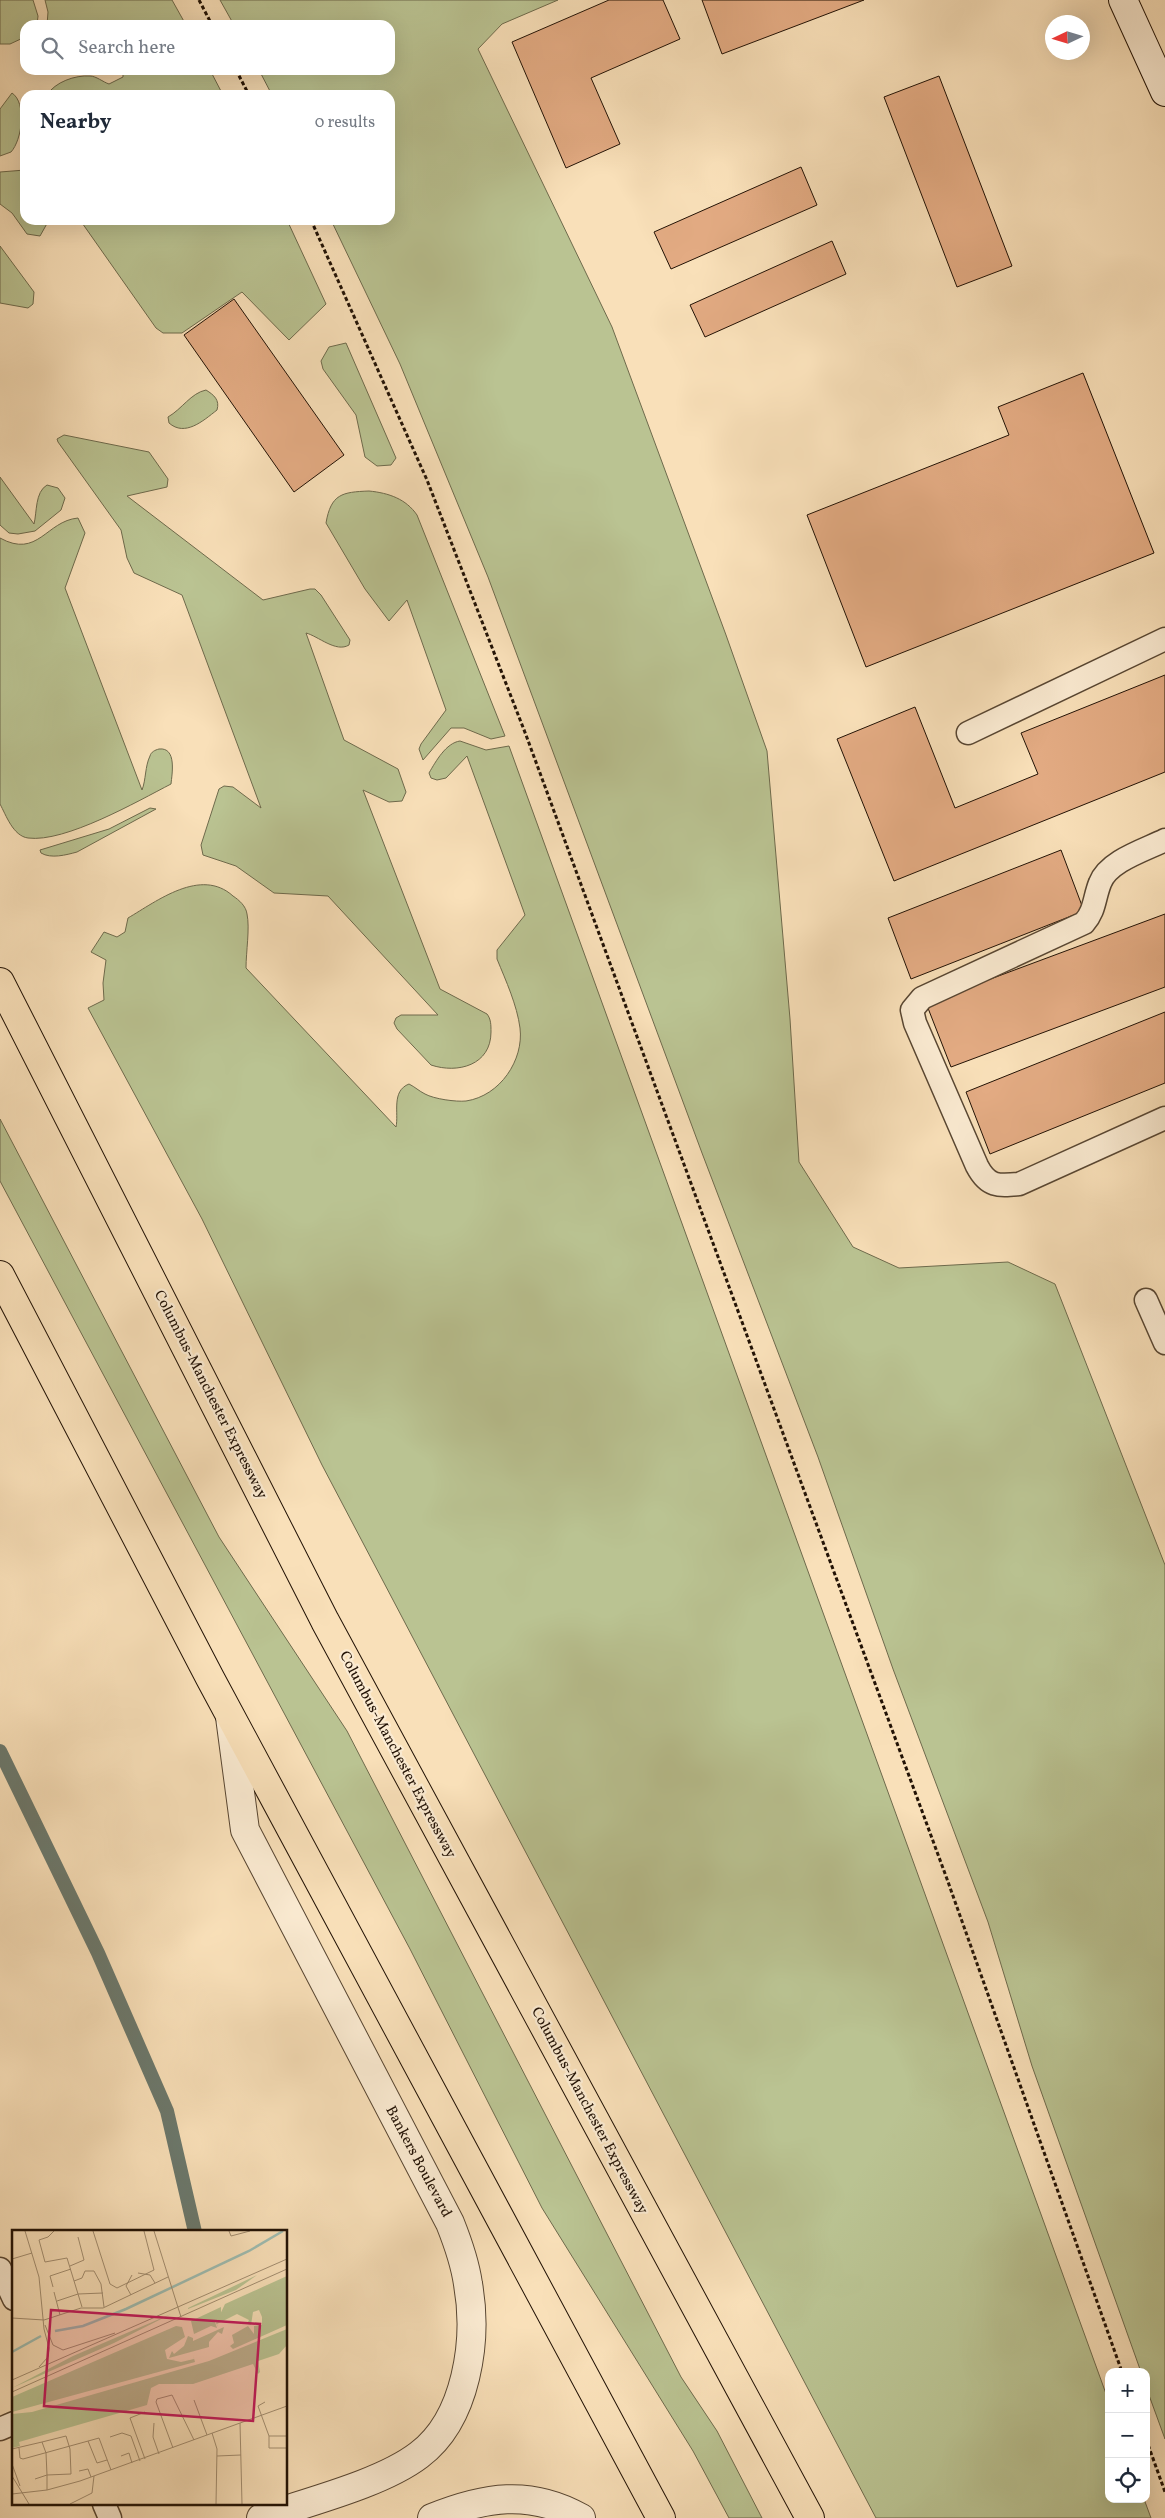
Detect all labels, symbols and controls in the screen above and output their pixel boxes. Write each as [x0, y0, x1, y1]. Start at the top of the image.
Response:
north arrow [1045, 15, 1090, 60]
search box [20, 20, 395, 75]
icon: search [38, 34, 66, 62]
text: Search here [78, 35, 175, 61]
text: Nearby [40, 108, 111, 137]
text: 0 results [315, 112, 375, 134]
street label: Columbus-Manchester Expressway [148, 1287, 272, 1503]
street label: Columbus-Manchester Expressway [333, 1648, 461, 1862]
street label: Columbus-Manchester Expressway [525, 2004, 653, 2218]
street label: Bankers Boulevard [380, 2102, 456, 2222]
inset map [12, 2230, 288, 2506]
map controls [1105, 2368, 1150, 2503]
button: + [1105, 2368, 1150, 2413]
button: − [1105, 2413, 1150, 2458]
button: locate [1105, 2458, 1150, 2503]

